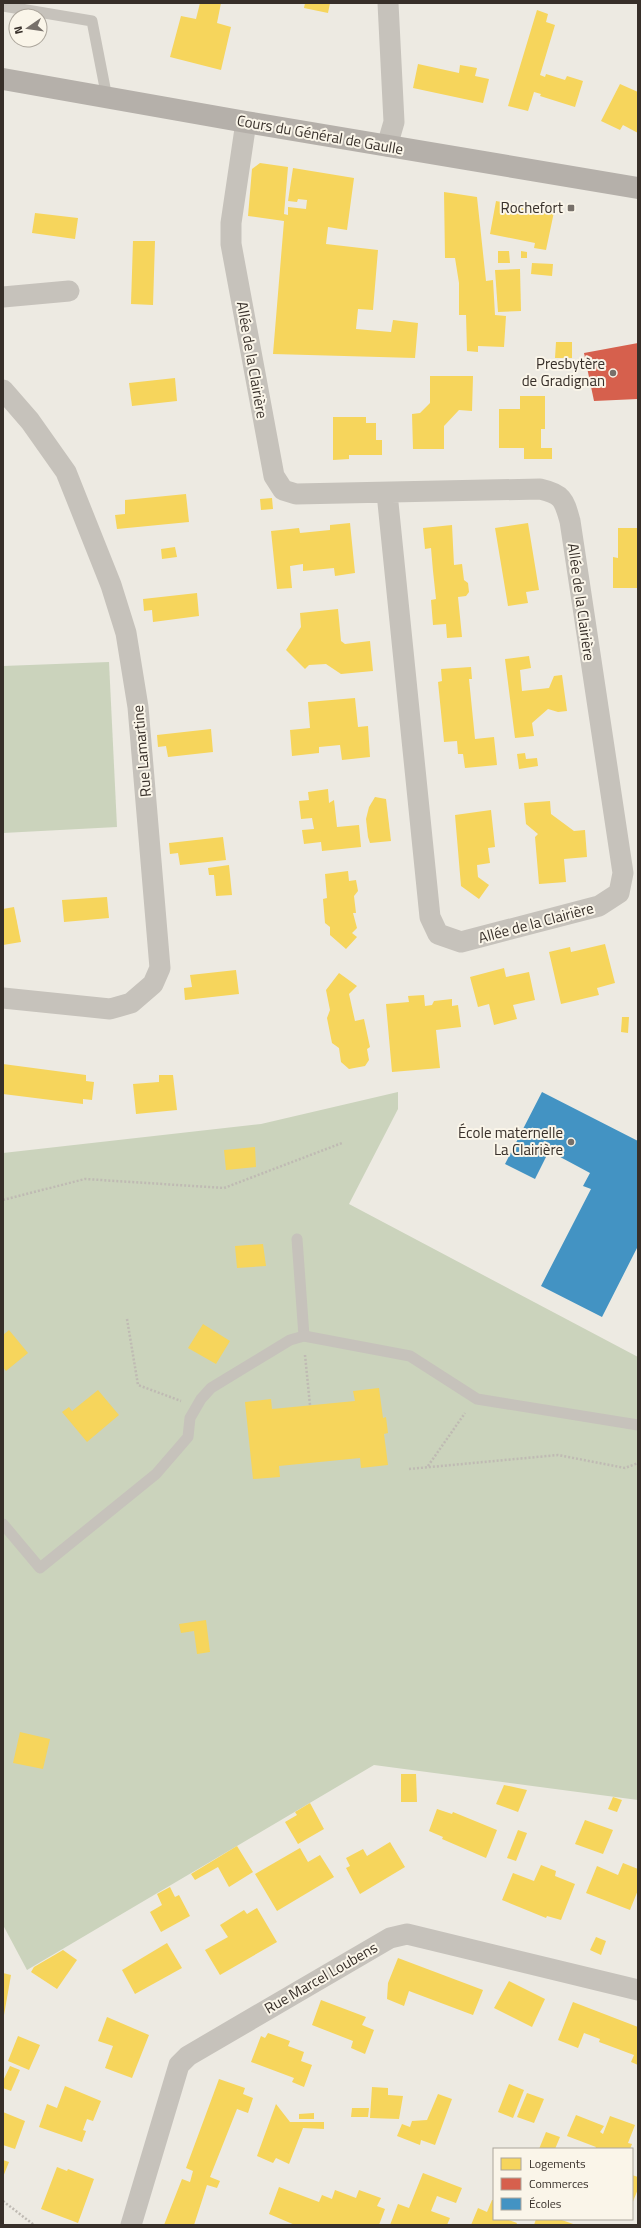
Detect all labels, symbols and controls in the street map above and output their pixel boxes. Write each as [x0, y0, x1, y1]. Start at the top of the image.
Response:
north arrow [8, 8, 48, 48]
text: N [10, 25, 27, 36]
street label: Cours du Général de Gaulle [235, 109, 405, 160]
place label: Rochefort [501, 196, 564, 219]
marker: Rochefort [566, 203, 576, 213]
street label: Allée de la Clairière [231, 300, 274, 420]
place label: Presbytère de Gradignan [522, 352, 605, 392]
marker: Presbytère de Gradignan [608, 368, 618, 378]
street label: Allée de la Clairière [562, 542, 601, 662]
street label: Rue Lamartine [126, 704, 157, 798]
street label: Allée de la Clairière [476, 896, 596, 949]
place label: École maternelle La Clairière [458, 1121, 563, 1161]
marker: École maternelle La Clairière [566, 1137, 576, 1147]
street label: Rue Marcel Loubens [260, 1936, 382, 2019]
legend [493, 2148, 633, 2220]
text: Logements [529, 2154, 586, 2173]
text: Commerces [529, 2174, 589, 2193]
text: Écoles [529, 2194, 562, 2213]

